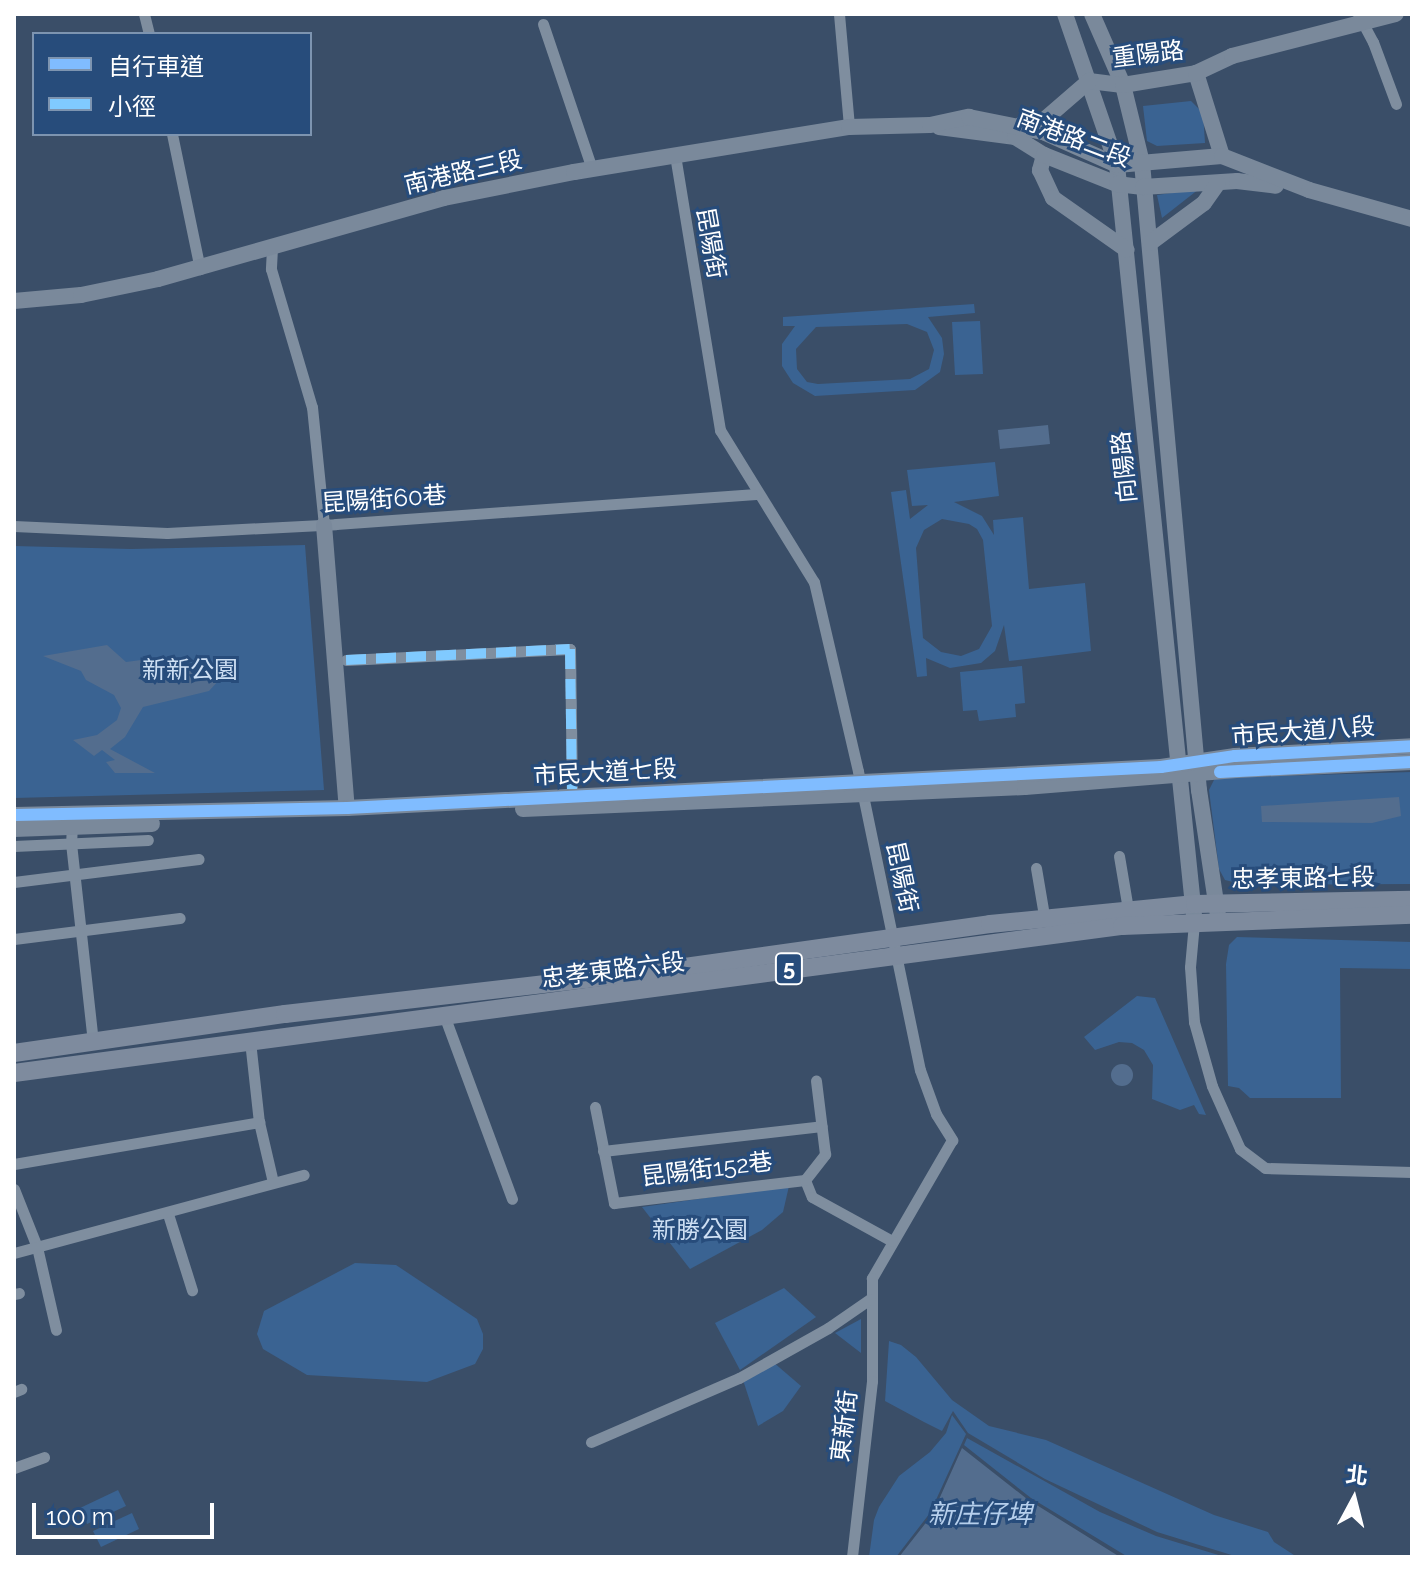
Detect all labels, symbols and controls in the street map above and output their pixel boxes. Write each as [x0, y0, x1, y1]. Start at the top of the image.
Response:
legend [32, 32, 312, 136]
street label: 重陽路 [1111, 35, 1185, 73]
text: 自行車道 [108, 52, 204, 81]
text: 小徑 [108, 92, 156, 121]
street label: 南港路二段 [1013, 103, 1135, 173]
street label: 南港路三段 [401, 144, 525, 200]
street label: 昆陽街 [691, 205, 731, 281]
street label: 向陽路 [1106, 430, 1142, 504]
street label: 昆陽街60巷 [321, 480, 447, 518]
park label: 新新公園 [142, 656, 238, 684]
street label: 市民大道八段 [1230, 712, 1376, 750]
street label: 市民大道七段 [532, 754, 678, 790]
street label: 昆陽街 [880, 839, 924, 915]
street label: 忠孝東路七段 [1231, 862, 1375, 894]
street label: 忠孝東路六段 [540, 947, 686, 993]
road number: 5 [773, 951, 805, 987]
street label: 昆陽街152巷 [640, 1147, 774, 1191]
park label: 新勝公園 [652, 1216, 748, 1244]
street label: 東新街 [825, 1389, 863, 1463]
north arrow [1314, 1459, 1394, 1539]
text: 北 [1344, 1461, 1369, 1489]
scale bar [36, 1487, 218, 1537]
water label: 新庄仔埤 [928, 1499, 1032, 1531]
text: 100 m [46, 1502, 114, 1531]

